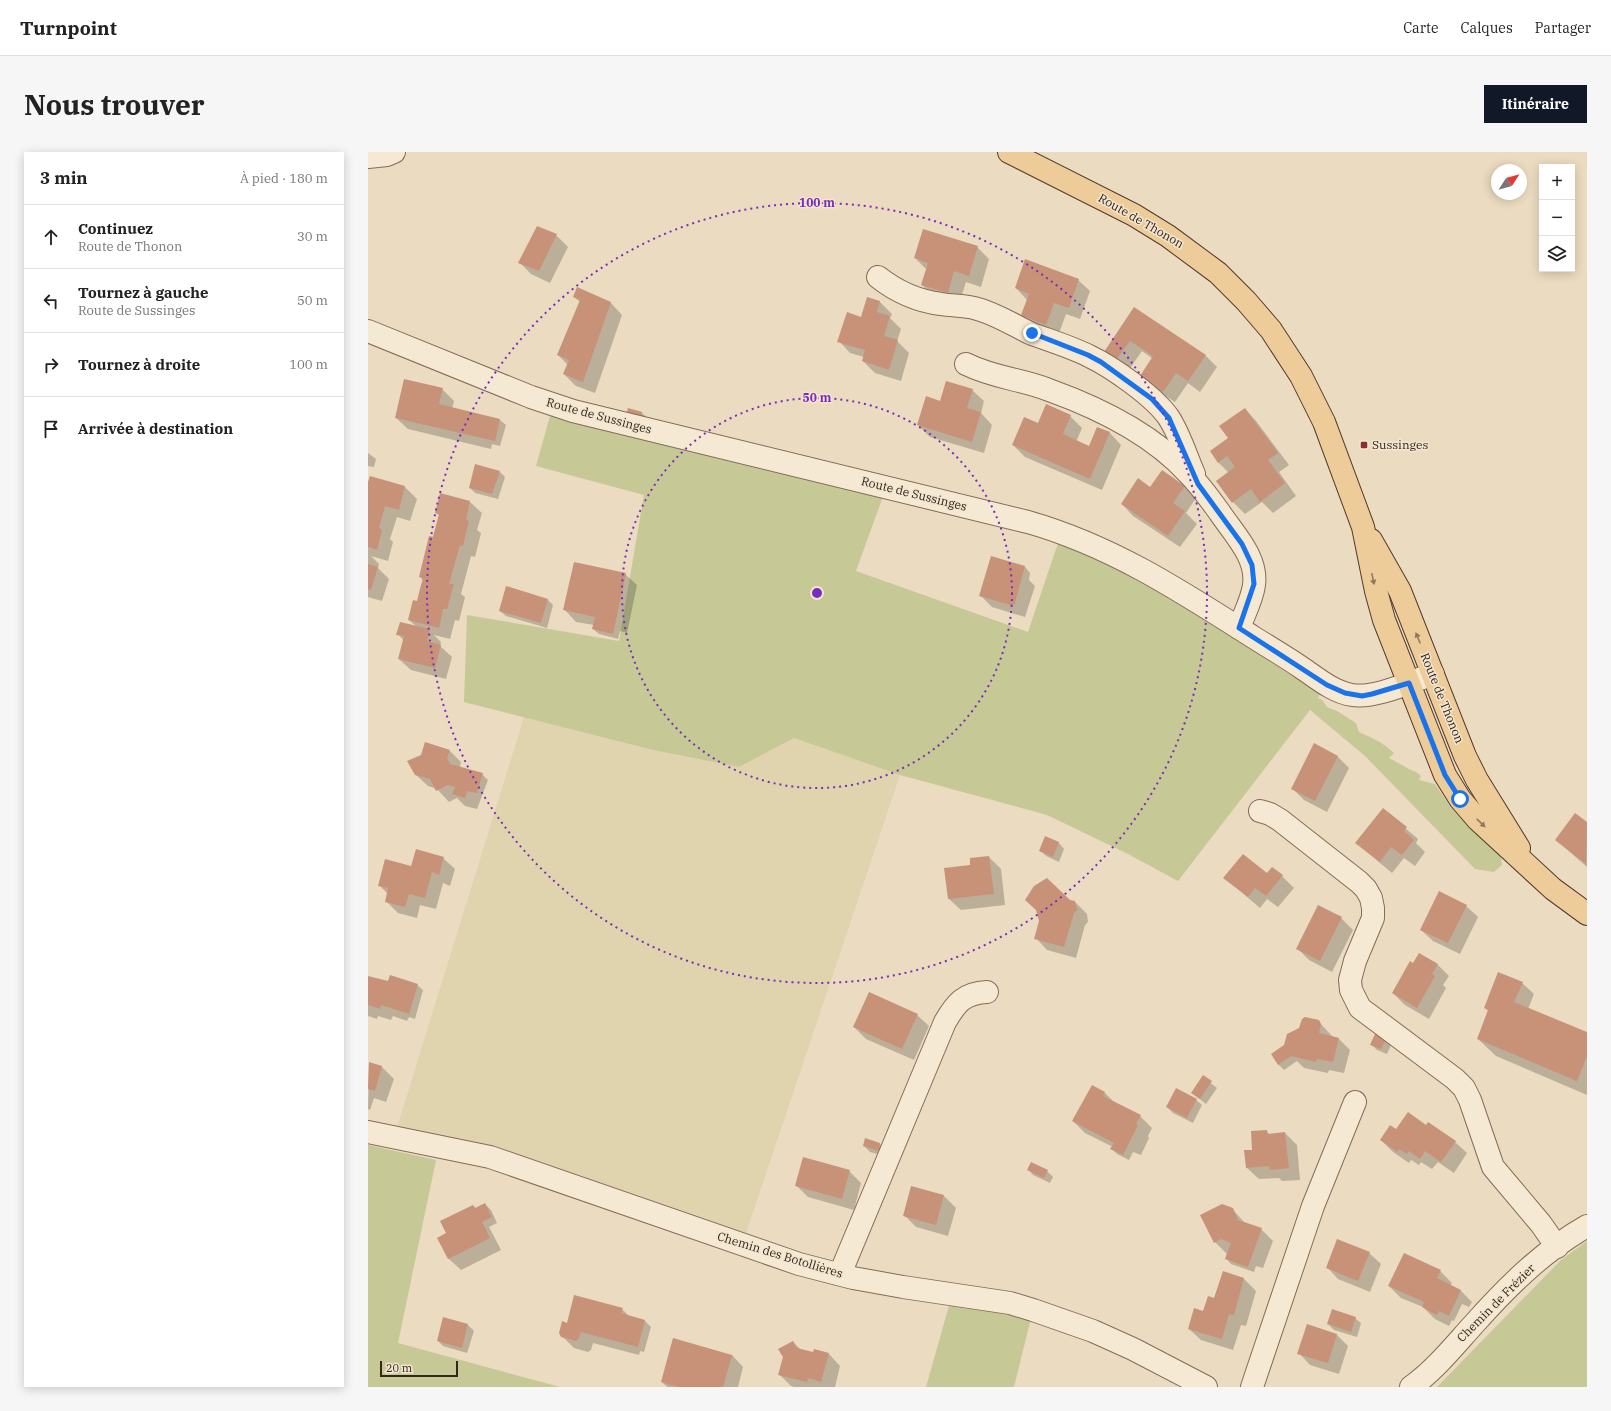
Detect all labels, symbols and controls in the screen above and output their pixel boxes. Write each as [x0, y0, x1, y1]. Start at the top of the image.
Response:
text: Turnpoint [20, 16, 117, 40]
text: Carte [1403, 19, 1439, 37]
text: Calques [1461, 19, 1513, 37]
text: Partager [1535, 19, 1591, 37]
button: Itinéraire [1484, 85, 1587, 123]
text: Nous trouver [24, 86, 205, 123]
north arrow [1491, 164, 1527, 200]
map controls [1539, 164, 1575, 272]
button: + [1539, 164, 1575, 200]
text: 3 min [40, 167, 88, 189]
text: À pied · 180 m [240, 170, 328, 187]
street label: Route de Thonon [1096, 190, 1187, 251]
text: 100 m [799, 195, 835, 210]
button: − [1539, 200, 1575, 236]
text: Continuez [78, 219, 153, 238]
icon: ahead [40, 226, 62, 248]
text: 30 m [297, 228, 328, 245]
button: layers [1539, 236, 1575, 272]
text: Route de Thonon [78, 238, 182, 255]
text: Tournez à gauche [78, 283, 209, 302]
icon: left [40, 290, 62, 312]
text: 50 m [297, 292, 328, 309]
text: Route de Sussinges [78, 302, 195, 319]
route end [1023, 324, 1041, 342]
icon: right [40, 354, 62, 376]
text: Tournez à droite [78, 355, 200, 374]
text: 100 m [289, 356, 328, 373]
text: 50 m [803, 390, 832, 405]
street label: Route de Sussinges [545, 394, 654, 437]
icon: arrive [40, 418, 62, 440]
text: Arrivée à destination [78, 419, 233, 438]
place label: Sussinges [1372, 437, 1428, 452]
marker: Sussinges [1359, 440, 1369, 450]
street label: Route de Sussinges [860, 473, 969, 514]
one-way arrow [1370, 572, 1376, 585]
centre of rings [810, 586, 824, 600]
one-way arrow [1415, 631, 1421, 643]
street label: Route de Thonon [1417, 650, 1468, 746]
route start [1451, 790, 1469, 808]
one-way arrow [1476, 818, 1486, 828]
street label: Chemin des Botollières [716, 1228, 845, 1281]
street label: Chemin de Frézier [1453, 1260, 1538, 1345]
scale bar [380, 1359, 458, 1378]
text: 20 m [386, 1361, 412, 1375]

